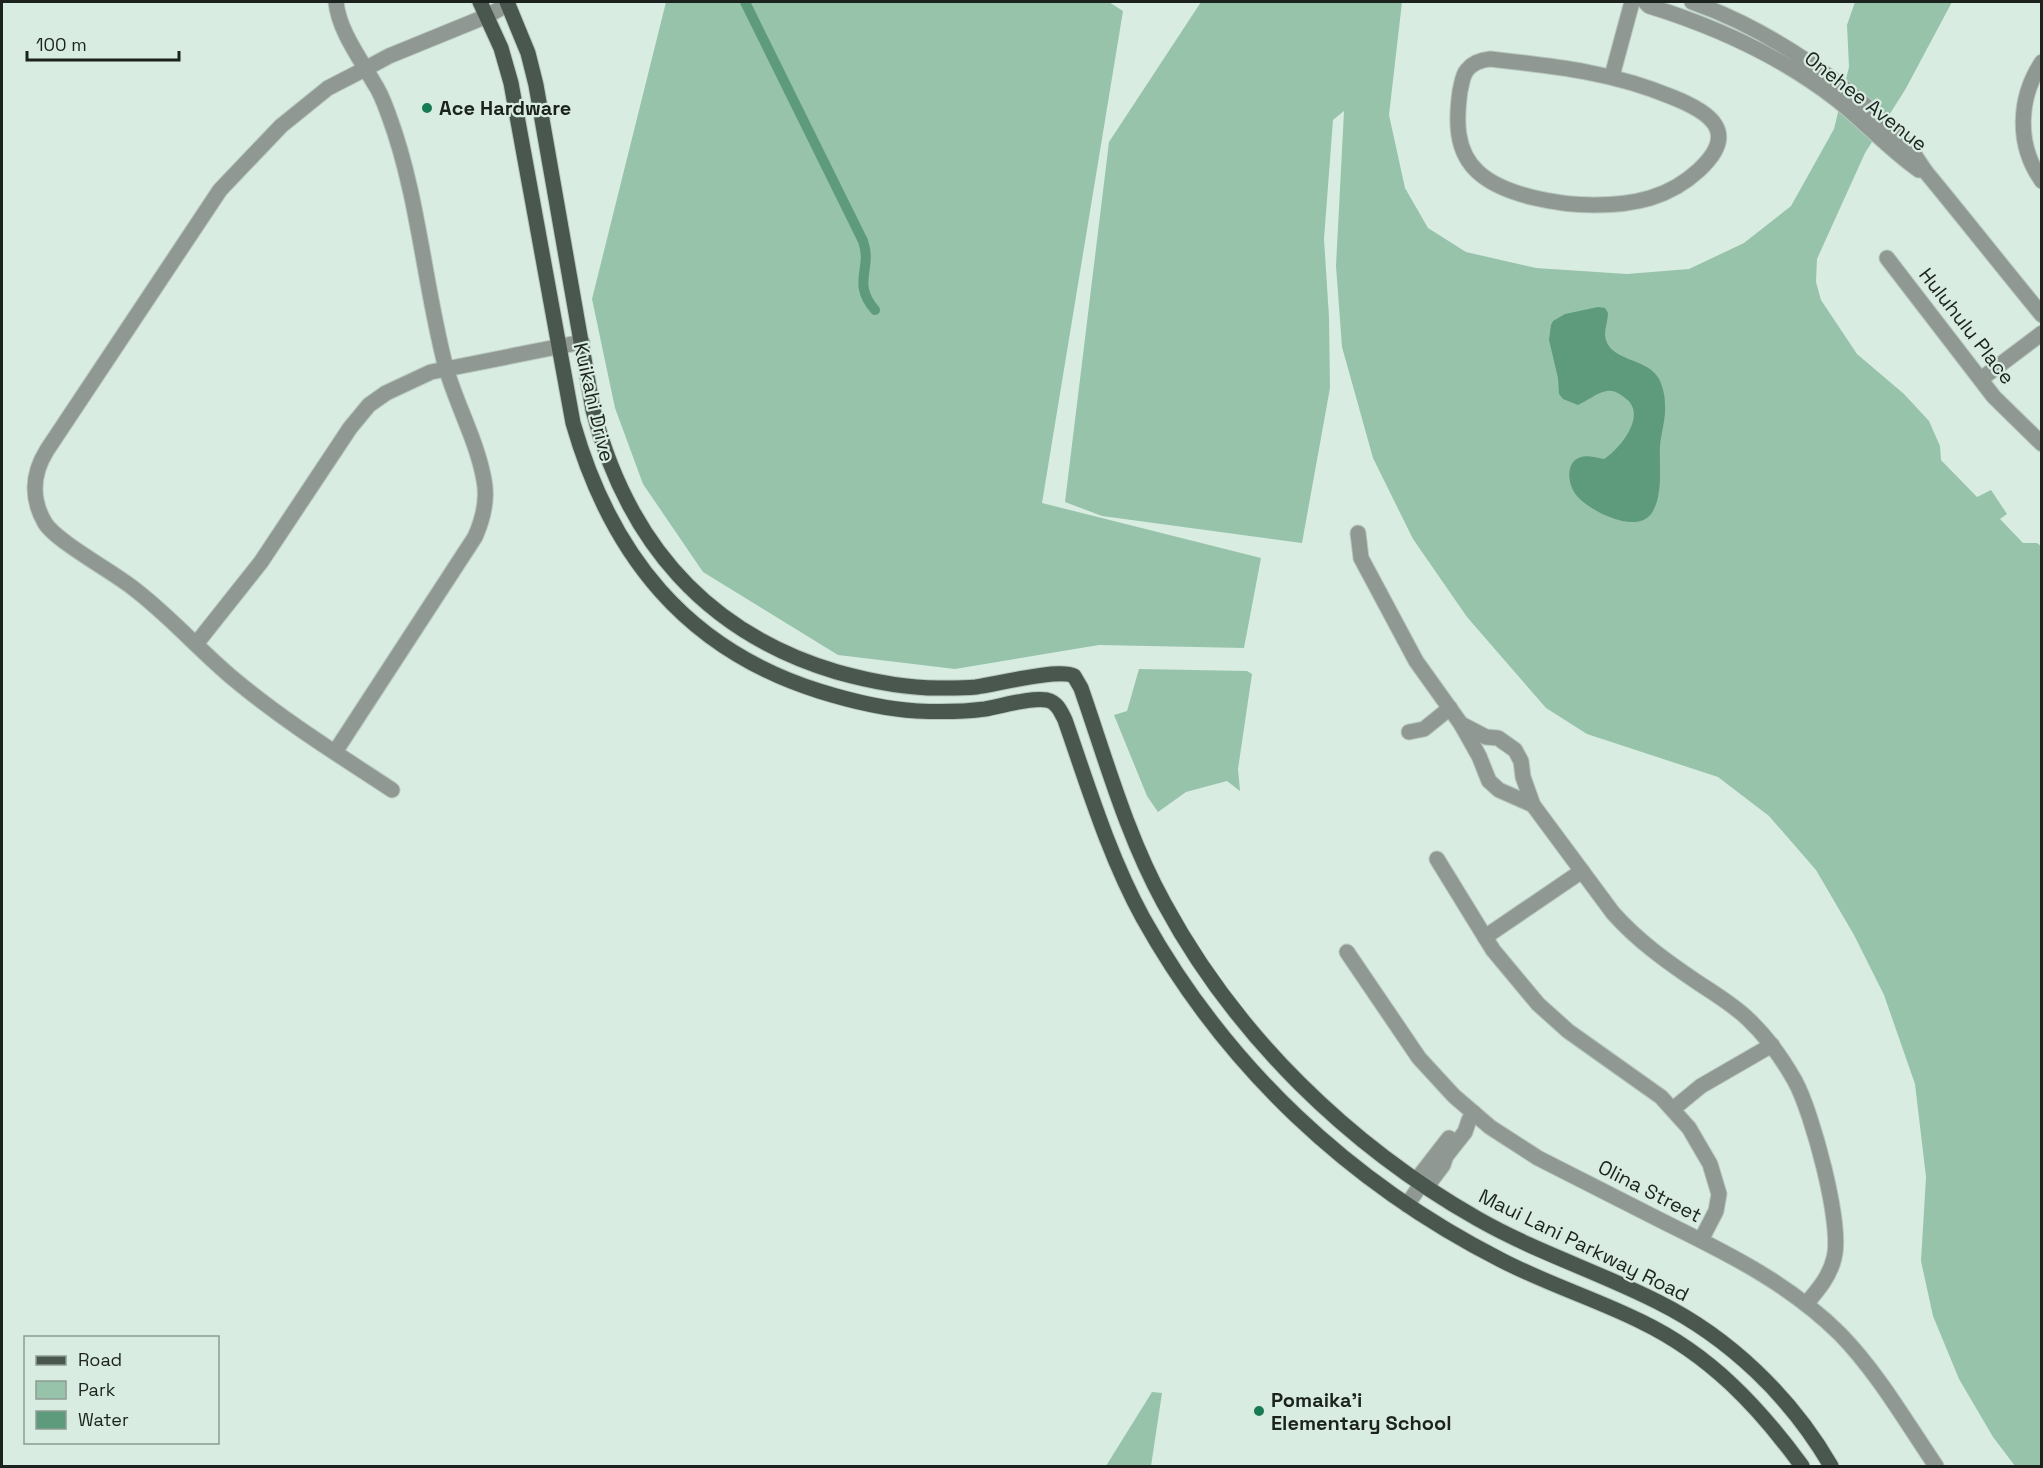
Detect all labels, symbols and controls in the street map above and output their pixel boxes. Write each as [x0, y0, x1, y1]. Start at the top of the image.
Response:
scale bar [27, 24, 178, 62]
text: 100 m [36, 33, 87, 56]
street label: Onehee Avenue [1799, 45, 1933, 157]
place label: Ace Hardware [439, 95, 571, 121]
marker: Ace Hardware [420, 101, 434, 115]
street label: Huluhulu Place [1913, 262, 2021, 390]
street label: Kuikahi Drive [568, 340, 620, 464]
street label: Olina Street [1594, 1154, 1706, 1228]
street label: Maui Lani Parkway Road [1475, 1183, 1693, 1307]
legend [24, 1336, 219, 1444]
text: Road [78, 1348, 122, 1371]
text: Park [78, 1378, 116, 1401]
place label: Pomaika'i Elementary School [1271, 1387, 1452, 1436]
marker: Pomaika'i Elementary School [1252, 1404, 1266, 1418]
text: Water [78, 1408, 129, 1431]

